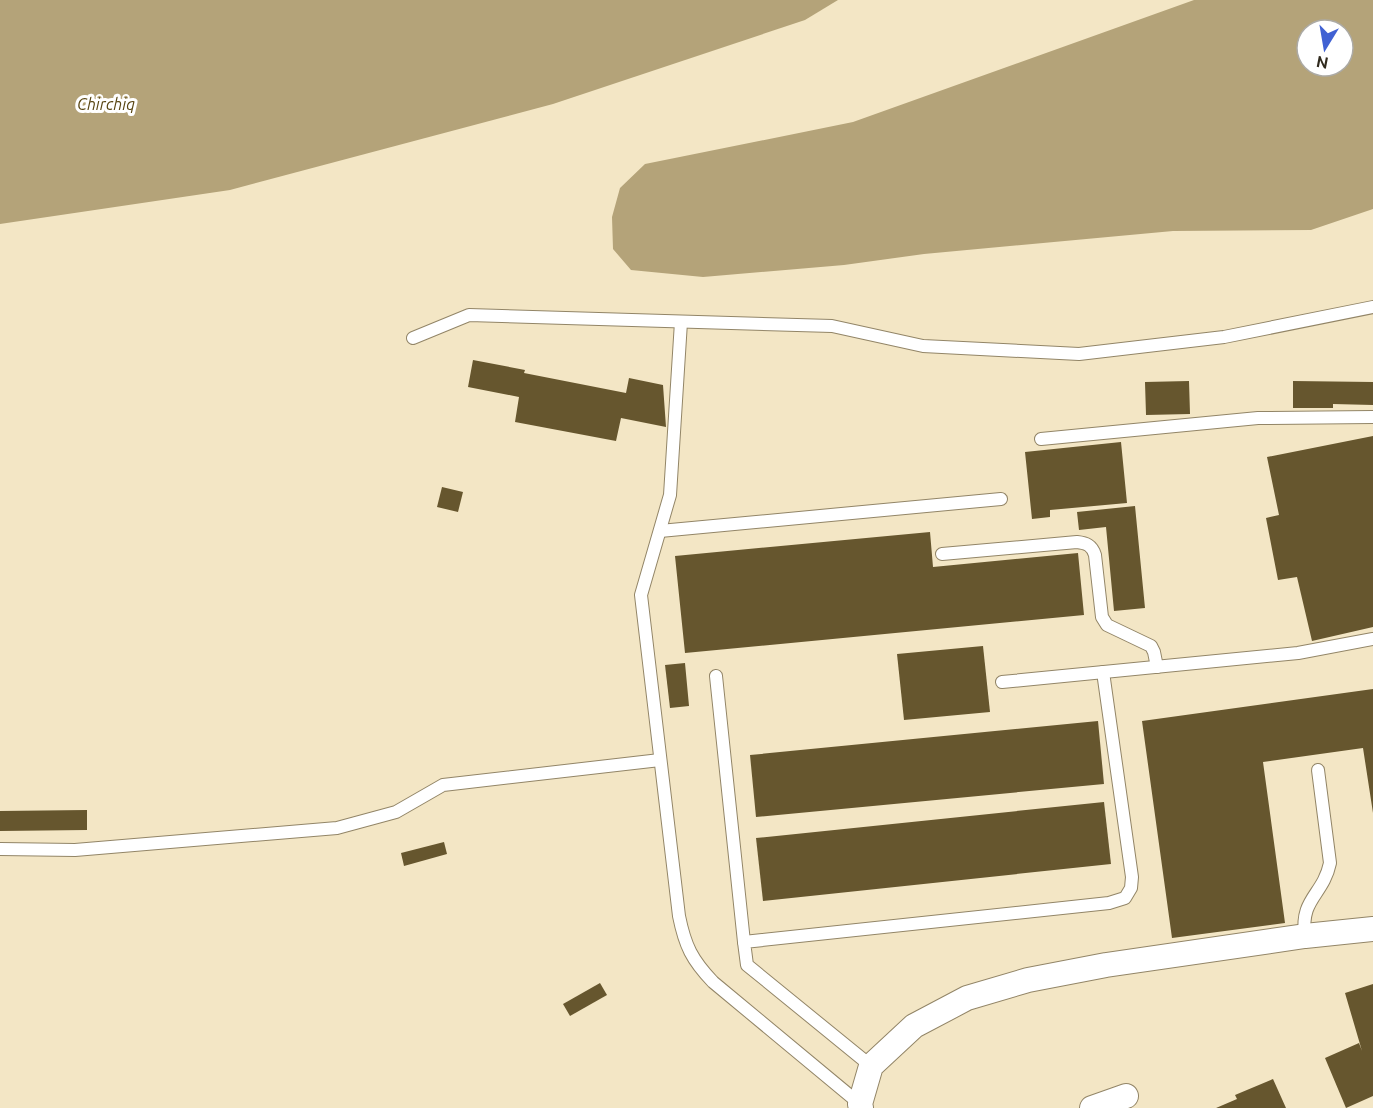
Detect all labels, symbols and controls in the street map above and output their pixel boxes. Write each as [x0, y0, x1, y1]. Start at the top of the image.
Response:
north arrow [1295, 18, 1355, 78]
text: N [1315, 53, 1330, 73]
water label: Chirchiq [77, 95, 135, 113]

